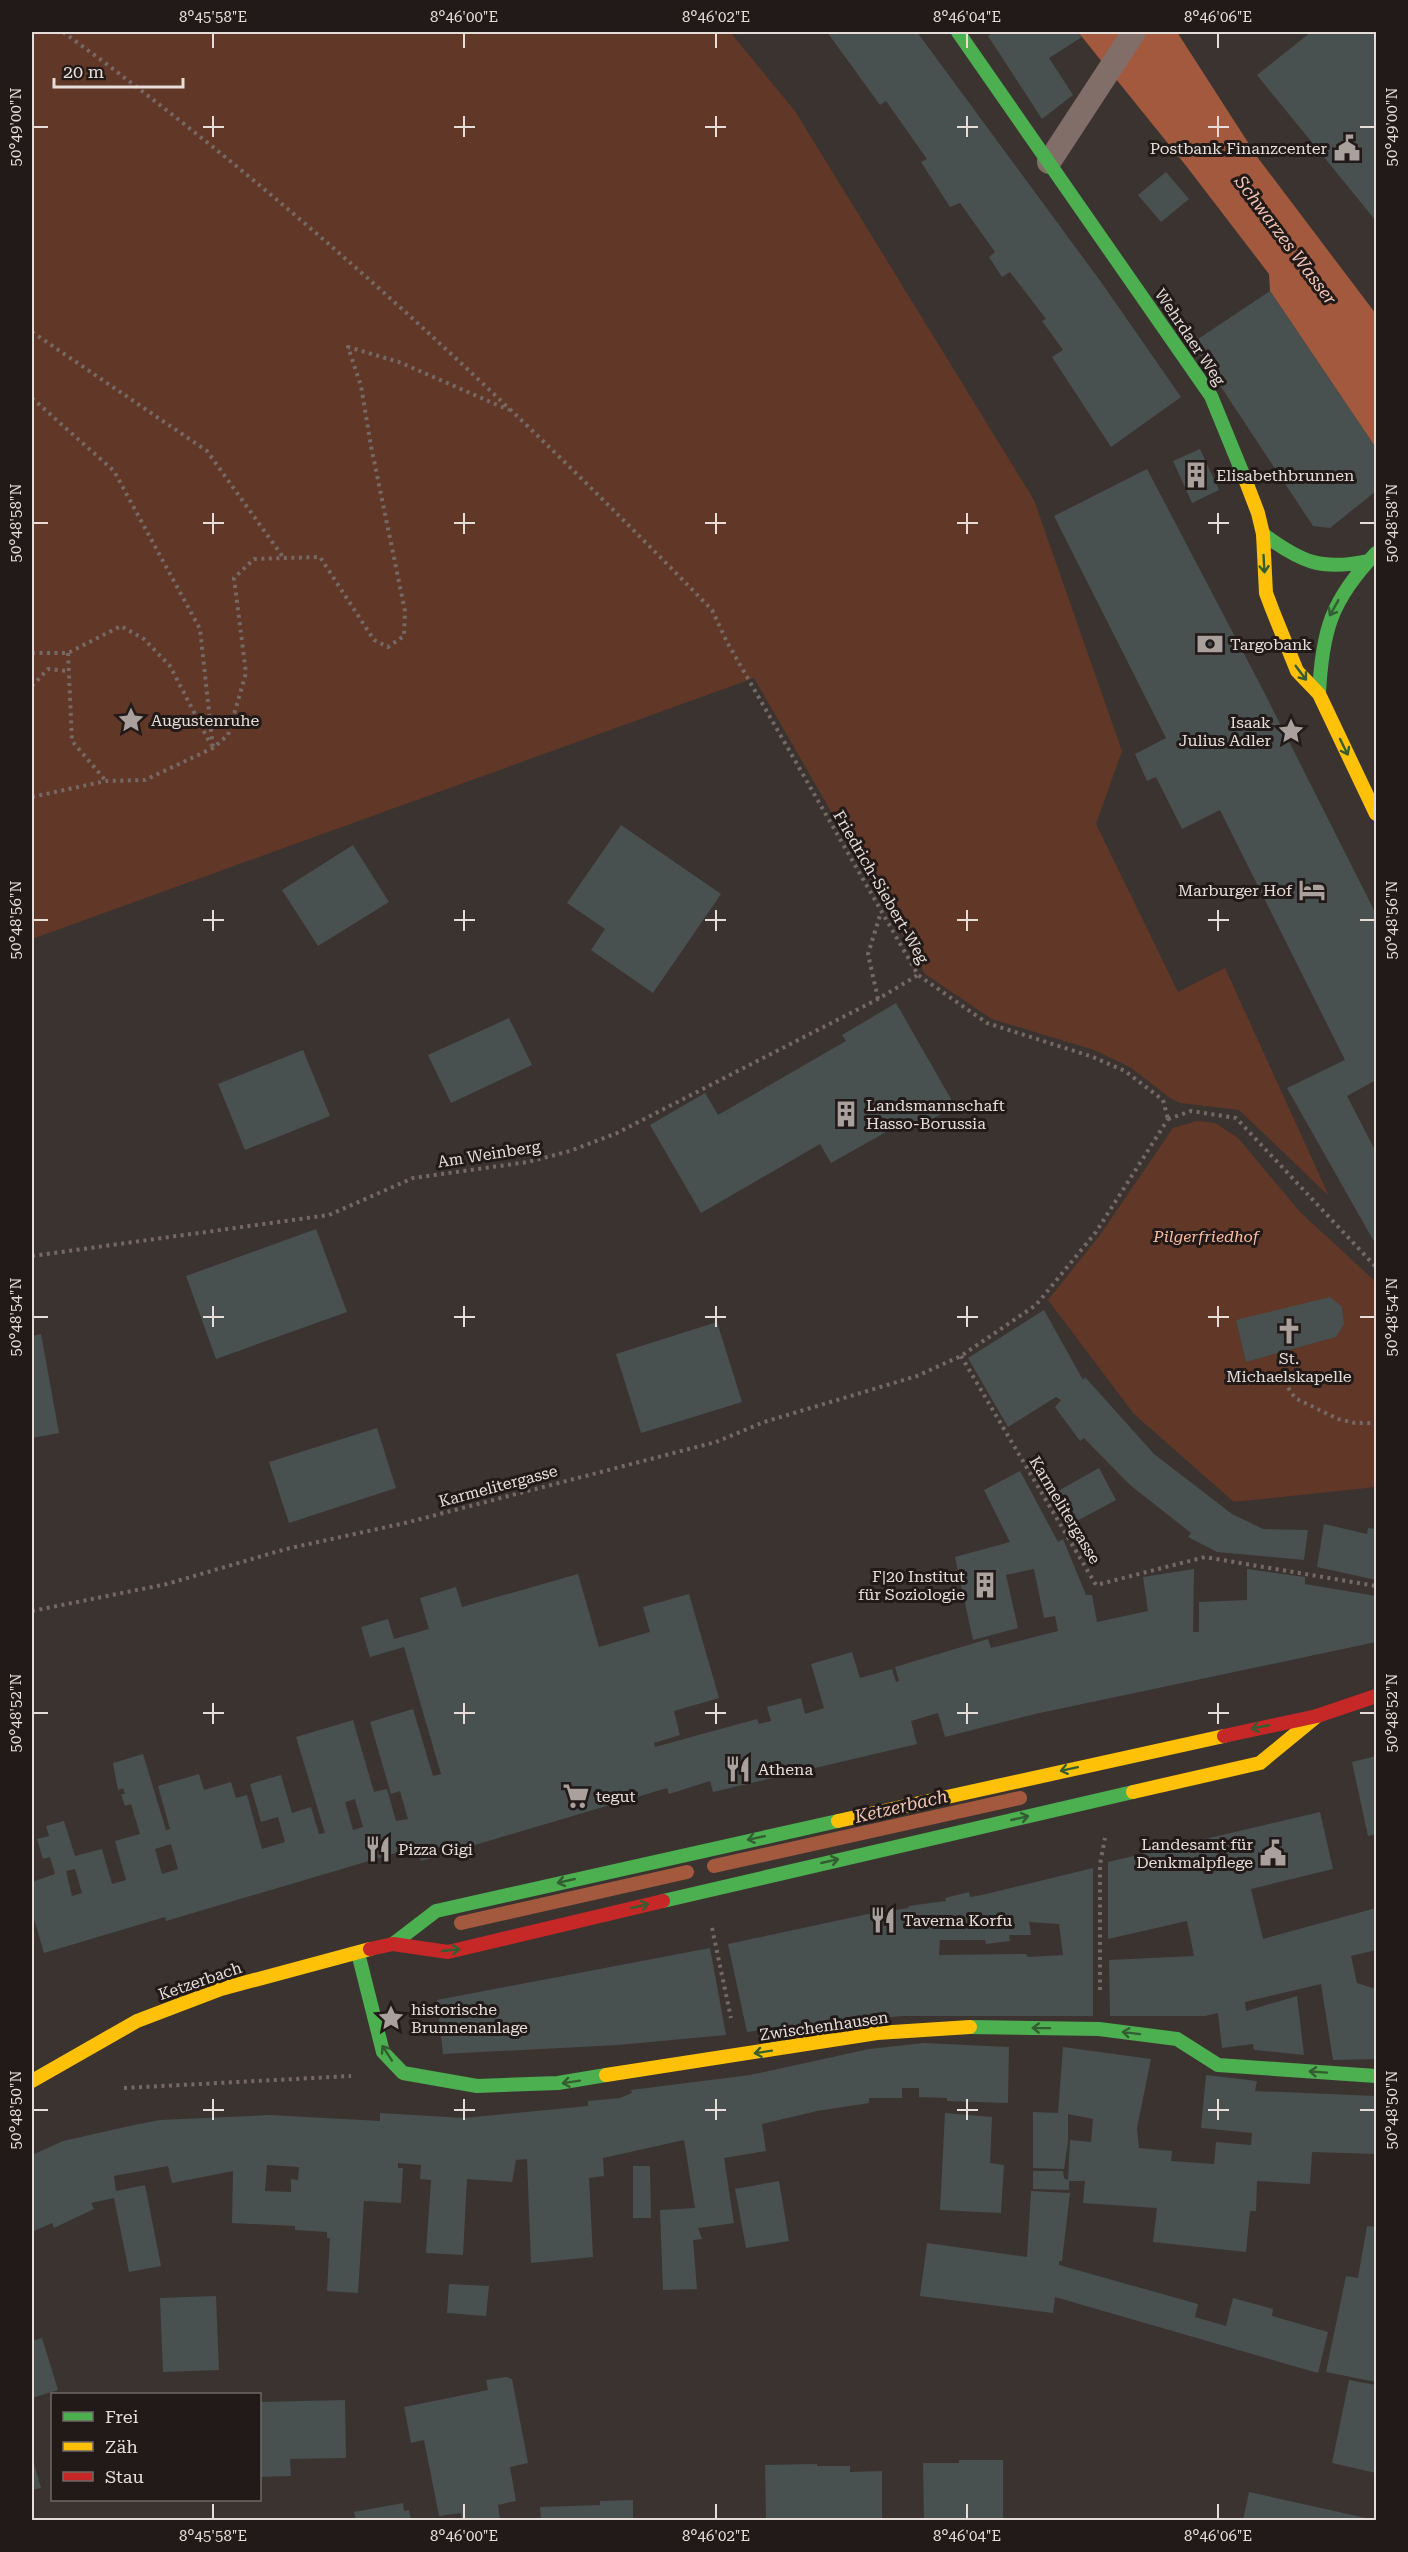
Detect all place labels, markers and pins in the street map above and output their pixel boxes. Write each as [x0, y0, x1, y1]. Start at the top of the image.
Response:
public building icon: Postbank Finanzcenter [1332, 133, 1362, 163]
place label: Postbank Finanzcenter [1150, 139, 1327, 158]
building icon: Elisabethbrunnen [1181, 460, 1211, 490]
place label: Elisabethbrunnen [1216, 466, 1354, 485]
bank icon: Targobank [1195, 629, 1225, 659]
place label: Targobank [1230, 635, 1312, 654]
place icon: Augustenruhe [116, 705, 146, 735]
place label: Augustenruhe [151, 711, 259, 730]
place label: Isaak Julius Adler [1179, 713, 1271, 750]
place icon: Isaak Julius Adler [1276, 716, 1306, 746]
hotel icon: Marburger Hof [1297, 875, 1327, 905]
place label: Marburger Hof [1178, 881, 1293, 900]
place label: Landsmannschaft Hasso-Borussia [866, 1096, 1005, 1133]
building icon: Landsmannschaft Hasso-Borussia [831, 1099, 861, 1129]
church icon: St. Michaelskapelle [1274, 1316, 1304, 1346]
place label: St. Michaelskapelle [1226, 1349, 1352, 1386]
place label: F|20 Institut für Soziologie [858, 1567, 965, 1604]
building icon: F|20 Institut für Soziologie [970, 1570, 1000, 1600]
restaurant icon: Athena [723, 1754, 753, 1784]
place label: Athena [758, 1760, 813, 1779]
supermarket icon: tegut [561, 1781, 591, 1811]
place label: tegut [596, 1787, 636, 1806]
restaurant icon: Pizza Gigi [363, 1834, 393, 1864]
place label: Landesamt für Denkmalpflege [1136, 1835, 1253, 1872]
public building icon: Landesamt für Denkmalpflege [1258, 1838, 1288, 1868]
place label: Pizza Gigi [398, 1840, 473, 1859]
restaurant icon: Taverna Korfu [868, 1905, 898, 1935]
place label: Taverna Korfu [903, 1911, 1012, 1930]
place label: historische Brunnenanlage [411, 2000, 528, 2037]
place icon: historische Brunnenanlage [376, 2003, 406, 2033]

